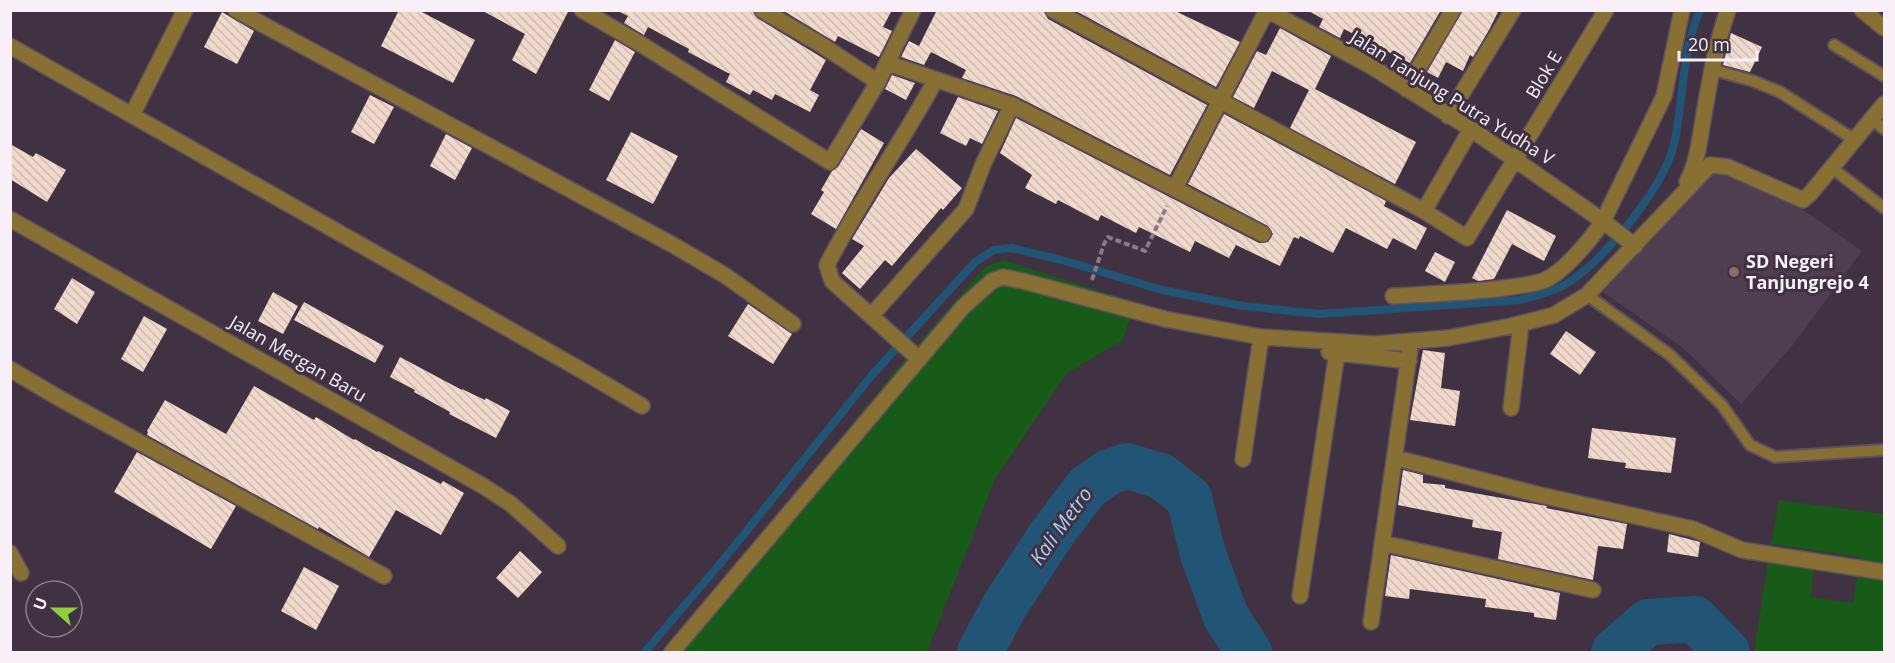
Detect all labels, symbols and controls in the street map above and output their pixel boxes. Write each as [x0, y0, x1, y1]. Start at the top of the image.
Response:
street label: Jalan Tanjung Putra Yudha V [1344, 23, 1559, 170]
scale bar [1679, 24, 1757, 62]
text: 20 m [1688, 32, 1730, 56]
street label: Blok E [1520, 46, 1567, 103]
place label: SD Negeri Tanjungrejo 4 [1746, 249, 1869, 294]
marker: SD Negeri Tanjungrejo 4 [1727, 265, 1741, 279]
street label: Jalan Mergan Baru [224, 308, 371, 407]
water label: Kali Metro [1023, 481, 1098, 570]
north arrow [24, 579, 84, 639]
text: U [28, 594, 52, 613]

